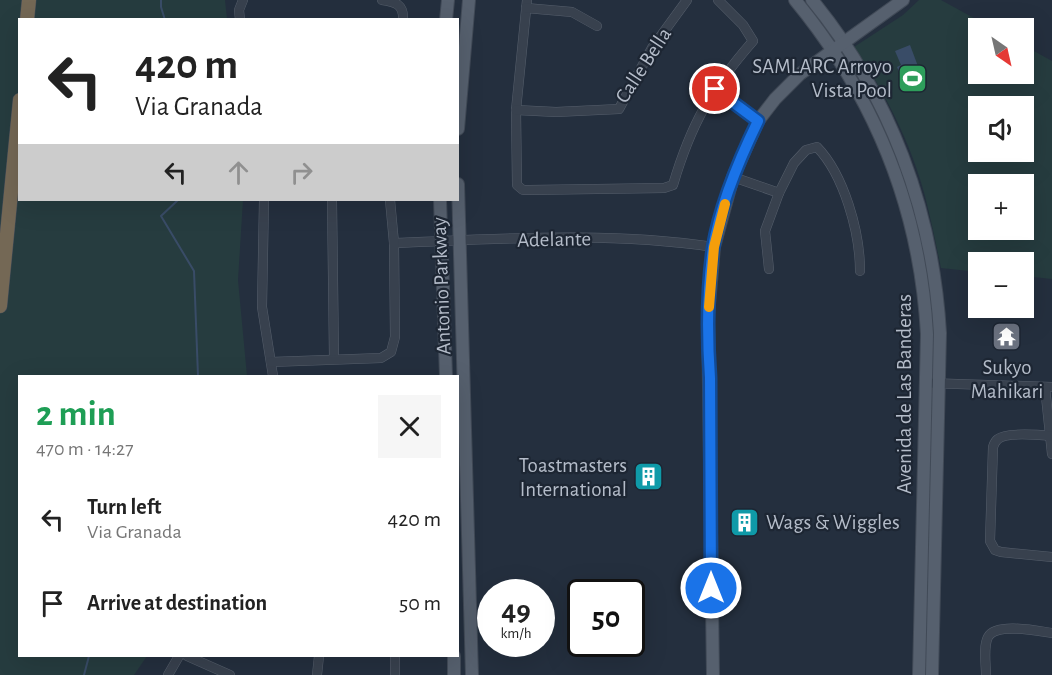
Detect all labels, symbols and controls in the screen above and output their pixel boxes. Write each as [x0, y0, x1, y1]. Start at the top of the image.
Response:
north arrow [968, 18, 1034, 84]
map controls [968, 18, 1034, 318]
street label: Calle Bella [611, 24, 676, 107]
icon: left [36, 42, 114, 120]
text: 420 m [135, 44, 238, 86]
place label: SAMLARC Arroyo Vista Pool [752, 56, 892, 101]
sports icon: SAMLARC Arroyo Vista Pool [897, 62, 929, 94]
pin [689, 63, 740, 114]
icon: arrive [698, 72, 731, 105]
text: Via Granada [135, 93, 263, 120]
button: sound [968, 96, 1034, 162]
icon: left [159, 156, 192, 189]
icon: ahead [222, 156, 255, 189]
icon: right [285, 156, 318, 189]
button: + [968, 174, 1034, 240]
street label: Antonio Parkway [429, 217, 454, 355]
street label: Adelante [517, 228, 591, 251]
button: − [968, 252, 1034, 318]
street label: Avenida de Las Banderas [894, 294, 915, 494]
temple icon: Sukyo Mahikari [991, 320, 1023, 352]
place label: Sukyo Mahikari [971, 357, 1043, 402]
button: close [378, 395, 441, 458]
text: 2 min [36, 396, 116, 432]
text: 470 m · 14:27 [36, 439, 134, 459]
place label: Toastmasters International [519, 455, 627, 500]
building icon: Toastmasters International [632, 461, 664, 493]
text: Turn left [87, 496, 161, 518]
icon: left [36, 503, 69, 536]
building icon: Wags & Wiggles [729, 506, 761, 538]
text: 420 m [388, 508, 441, 530]
place label: Wags & Wiggles [766, 512, 900, 533]
text: Via Granada [87, 522, 182, 542]
position arrow [679, 556, 743, 620]
speed limit sign: 50 [567, 579, 645, 657]
icon: arrive [36, 587, 69, 620]
text: Arrive at destination [87, 592, 267, 614]
text: 50 m [399, 592, 441, 614]
text: 49 [501, 596, 531, 626]
text: km/h [501, 626, 531, 641]

